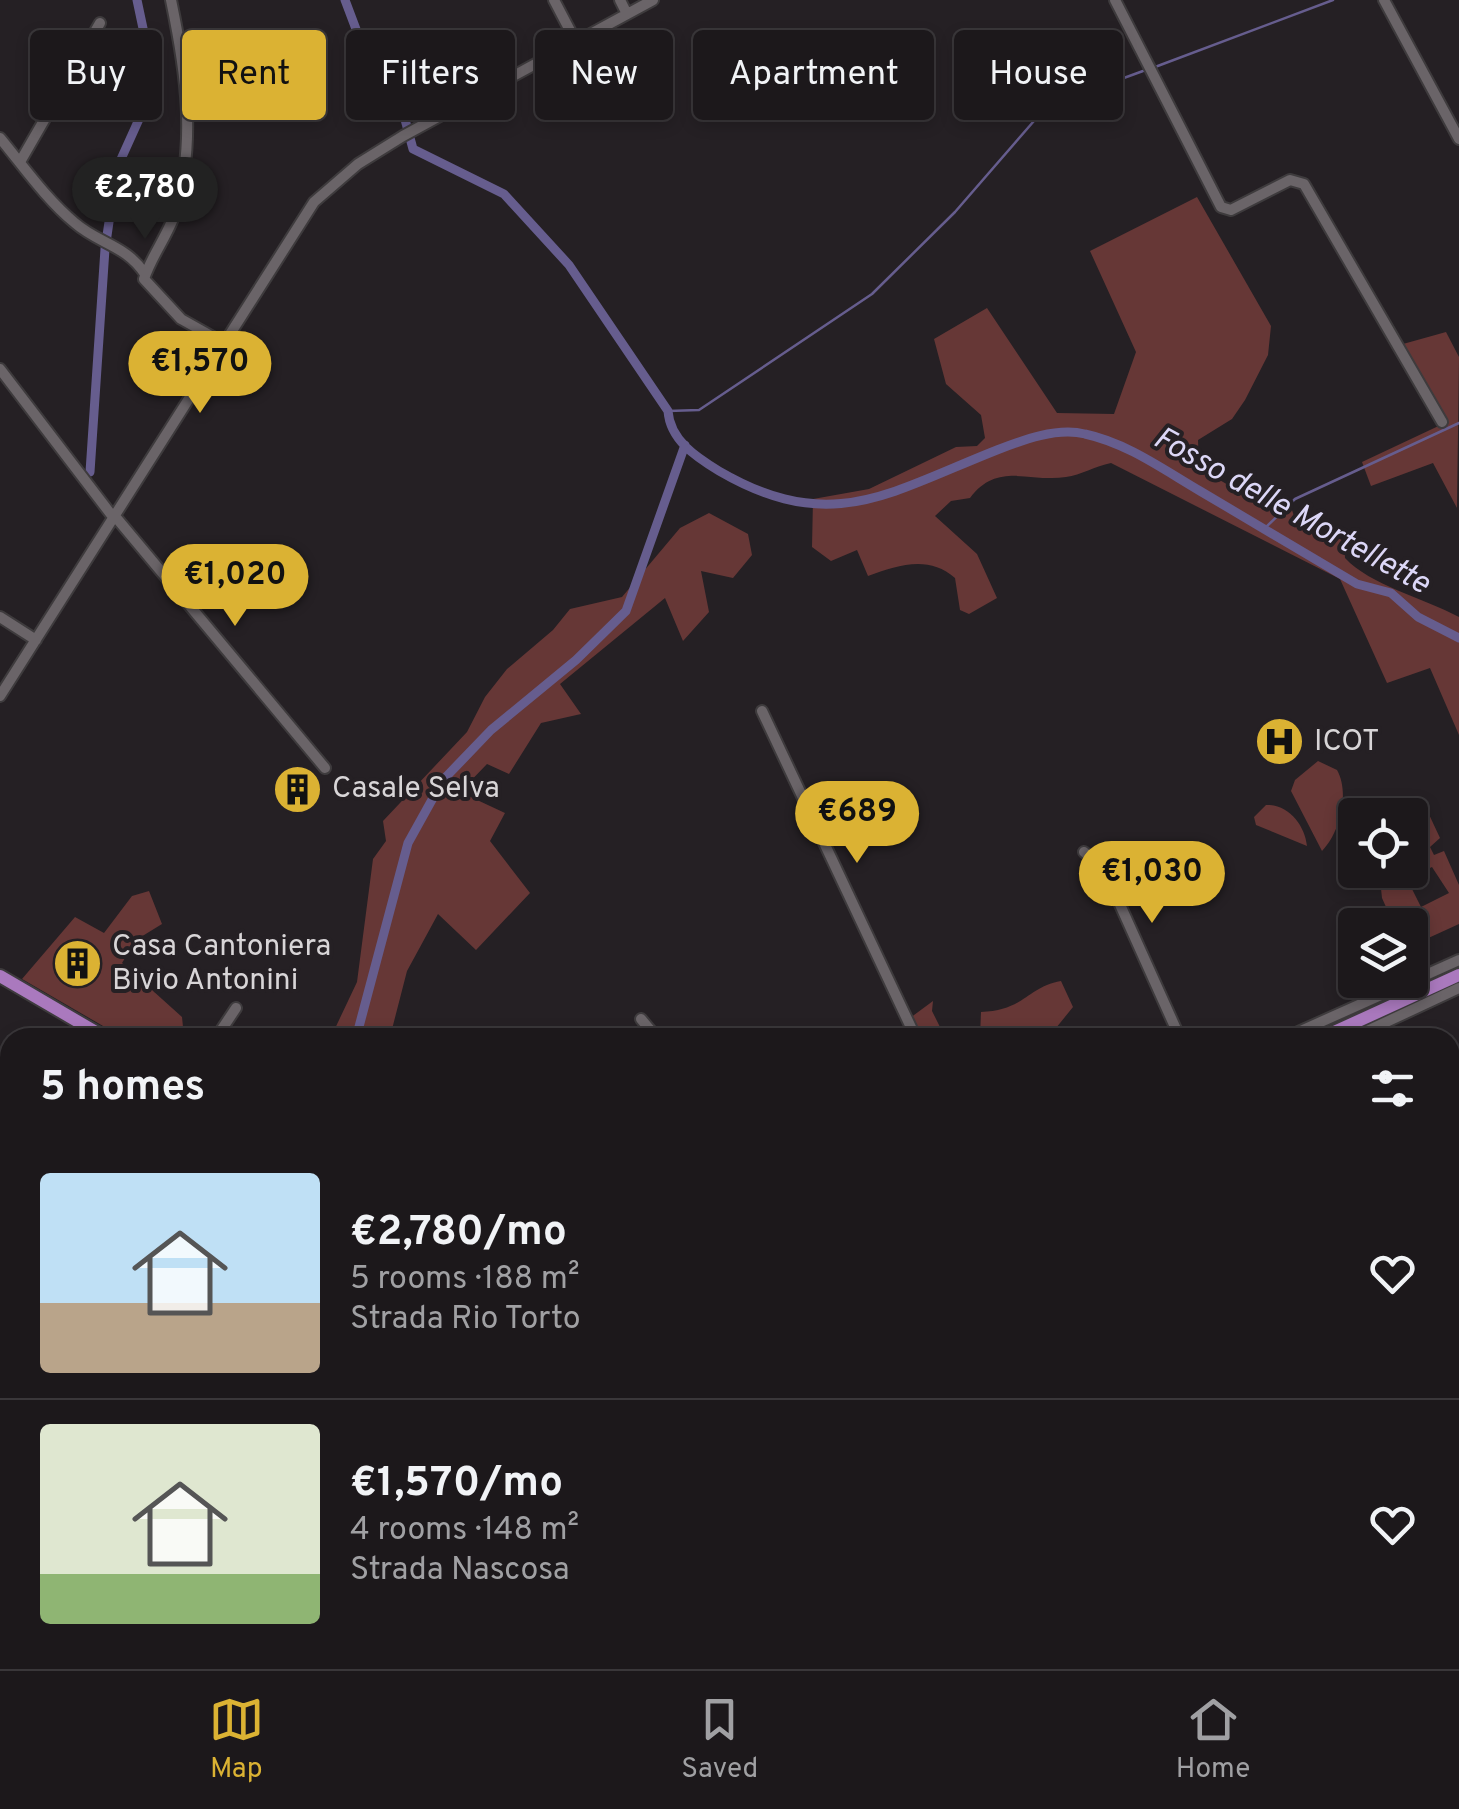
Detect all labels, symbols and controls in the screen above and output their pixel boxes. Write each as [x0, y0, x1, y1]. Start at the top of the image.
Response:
chip: Buy [30, 30, 162, 120]
chip: Rent [182, 30, 326, 120]
chip: Filters [346, 30, 515, 120]
chip: New [535, 30, 673, 120]
chip: Apartment [693, 30, 934, 120]
chip: House [954, 30, 1123, 120]
pin: €2,780 [64, 157, 226, 242]
text: €2,780 [94, 169, 196, 209]
pin: €1,570 [119, 331, 281, 416]
text: €1,570 [150, 343, 250, 383]
water label: Fosso delle Mortellette [1146, 419, 1437, 605]
pin: €1,020 [154, 544, 316, 629]
text: €1,020 [183, 556, 287, 596]
hospital icon: ICOT [1253, 716, 1305, 768]
place label: ICOT [1314, 724, 1379, 761]
building icon: Casale Selva [271, 763, 323, 815]
place label: Casale Selva [332, 771, 500, 808]
pin: €689 [798, 781, 916, 866]
text: €689 [817, 793, 897, 833]
map controls [1338, 798, 1428, 998]
button: locate [1338, 798, 1428, 888]
pin: €1,030 [1071, 841, 1233, 926]
text: €1,030 [1101, 853, 1203, 893]
button: layers [1338, 908, 1428, 998]
place label: Casa Cantoniera Bivio Antonini [112, 929, 331, 1000]
building icon: Casa Cantoniera Bivio Antonini [51, 938, 103, 990]
icon: filters [1365, 1061, 1420, 1116]
text: 5 homes [40, 1062, 205, 1115]
text: €2,780/mo [350, 1207, 567, 1260]
icon: home [120, 1213, 240, 1333]
icon: heart [1365, 1246, 1420, 1301]
text: 5 rooms · 188 m² [350, 1260, 580, 1300]
text: Strada Rio Torto [350, 1300, 581, 1340]
text: €1,570/mo [350, 1458, 563, 1511]
icon: home [120, 1464, 240, 1584]
icon: heart [1365, 1497, 1420, 1552]
text: 4 rooms · 148 m² [350, 1511, 579, 1551]
text: Strada Nascosa [350, 1551, 570, 1591]
tab: Map [209, 1692, 264, 1788]
tab: Saved [681, 1692, 758, 1788]
tab: Home [1176, 1692, 1250, 1788]

